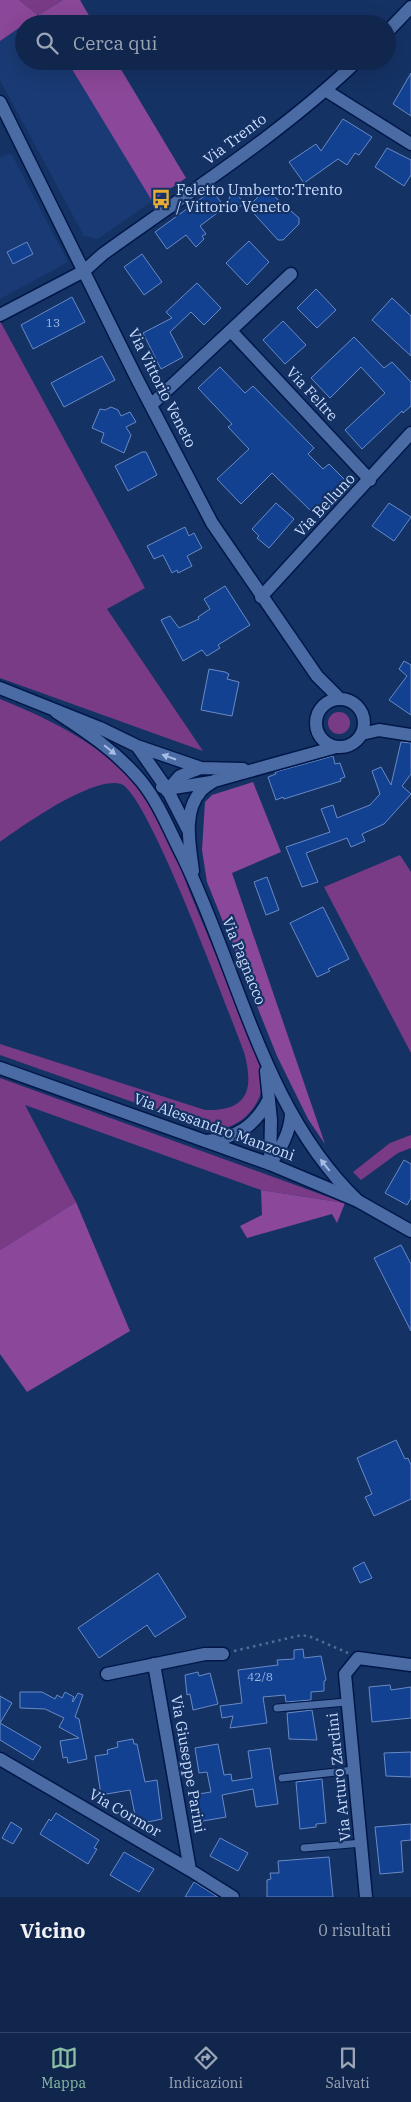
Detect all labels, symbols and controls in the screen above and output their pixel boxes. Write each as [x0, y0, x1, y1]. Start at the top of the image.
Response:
search box [15, 15, 396, 70]
icon: search [33, 29, 61, 57]
text: Cerca qui [73, 31, 157, 55]
street label: Via Trento [200, 109, 270, 168]
place label: Feletto Umberto:Trento / Vittorio Veneto [176, 180, 343, 216]
bus stop icon: Feletto Umberto:Trento / Vittorio Veneto [150, 188, 172, 210]
house number: 13 [46, 315, 60, 330]
street label: Via Vittorio Veneto [124, 325, 201, 451]
street label: Via Feltre [282, 363, 342, 425]
street label: Via Belluno [290, 469, 359, 541]
one-way arrow [104, 745, 117, 756]
one-way arrow [161, 753, 176, 761]
street label: Via Pagnacco [218, 914, 271, 1007]
street label: Via Alessandro Manzoni [131, 1089, 297, 1165]
one-way arrow [320, 1159, 331, 1172]
house number: 42/8 [247, 1669, 273, 1684]
street label: Via Giuseppe Parini [167, 1694, 210, 1834]
street label: Via Arturo Zardini [322, 1712, 355, 1842]
street label: Via Cormor [86, 1784, 165, 1841]
text: Vicino [20, 1916, 86, 1944]
text: 0 risultati [318, 1920, 391, 1940]
tab: Mappa [41, 2044, 86, 2092]
tab: Indicazioni [169, 2044, 243, 2092]
tab: Salvati [325, 2044, 370, 2092]

